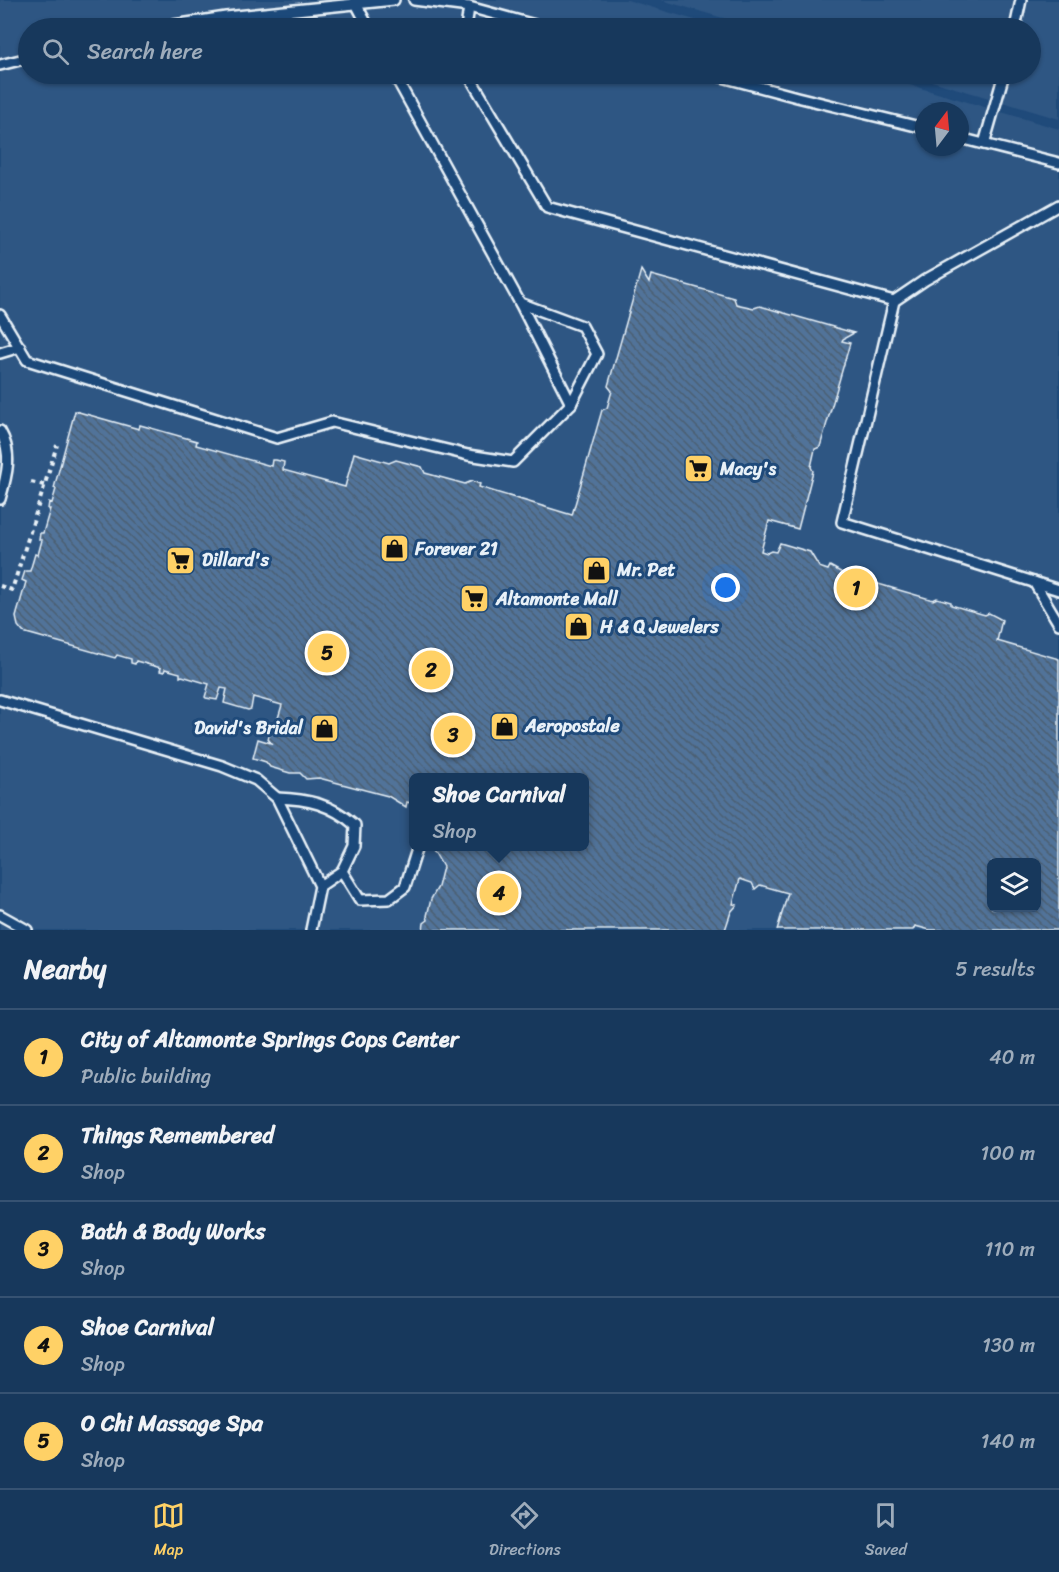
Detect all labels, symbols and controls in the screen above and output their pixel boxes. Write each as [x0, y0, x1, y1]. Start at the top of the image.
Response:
search box [18, 18, 1041, 84]
text: Search here [87, 32, 203, 71]
icon: search [39, 35, 72, 68]
north arrow [915, 102, 969, 156]
supermarket icon: Macy's [683, 453, 715, 485]
place label: Macy's [719, 453, 777, 485]
shop icon: Forever 21 [378, 533, 410, 565]
place label: Forever 21 [414, 533, 498, 565]
supermarket icon: Dillard's [165, 544, 197, 576]
place label: Dillard's [202, 544, 270, 576]
shop icon: Mr. Pet [580, 554, 612, 586]
place label: Mr. Pet [616, 554, 676, 586]
pin: 1 [836, 566, 876, 610]
your location [711, 573, 740, 602]
supermarket icon: Altamonte Mall [459, 583, 491, 615]
place label: Altamonte Mall [495, 583, 619, 615]
shop icon: H & Q Jewelers [563, 611, 595, 643]
place label: H & Q Jewelers [599, 611, 719, 643]
pin: 5 [308, 630, 346, 676]
pin: 2 [412, 648, 450, 692]
shop icon: Aeropostale [488, 710, 520, 742]
place label: Aeropostale [524, 710, 620, 742]
place label: David's Bridal [194, 712, 304, 744]
shop icon: David's Bridal [308, 712, 340, 744]
pin: 3 [434, 712, 472, 758]
popup [409, 773, 589, 851]
text: Shoe Carnival [433, 775, 565, 814]
text: Shop [433, 814, 476, 849]
map controls [987, 858, 1041, 912]
button: layers [987, 858, 1041, 912]
pin: 4 [480, 870, 518, 916]
text: Nearby [24, 946, 106, 992]
text: 5 results [956, 952, 1035, 987]
text: City of Altamonte Springs Cops Center [81, 1020, 459, 1059]
text: 1 [39, 1040, 48, 1075]
text: 40 m [989, 1040, 1035, 1075]
text: Public building [81, 1059, 211, 1094]
text: Things Remembered [81, 1116, 274, 1155]
text: 2 [38, 1136, 49, 1171]
text: 100 m [981, 1136, 1035, 1171]
text: Shop [81, 1155, 125, 1190]
text: Bath & Body Works [81, 1212, 266, 1251]
text: 3 [38, 1232, 49, 1267]
text: 110 m [985, 1232, 1035, 1267]
text: Shop [81, 1251, 125, 1286]
text: Shoe Carnival [81, 1308, 214, 1347]
text: 4 [37, 1328, 50, 1363]
text: 130 m [982, 1328, 1035, 1363]
text: Shop [81, 1347, 125, 1382]
text: O Chi Massage Spa [81, 1404, 263, 1443]
text: 5 [37, 1424, 50, 1459]
text: 140 m [981, 1424, 1035, 1459]
text: Shop [81, 1443, 125, 1478]
tab: Map [152, 1499, 185, 1564]
tab: Directions [489, 1499, 561, 1564]
tab: Saved [865, 1499, 907, 1564]

